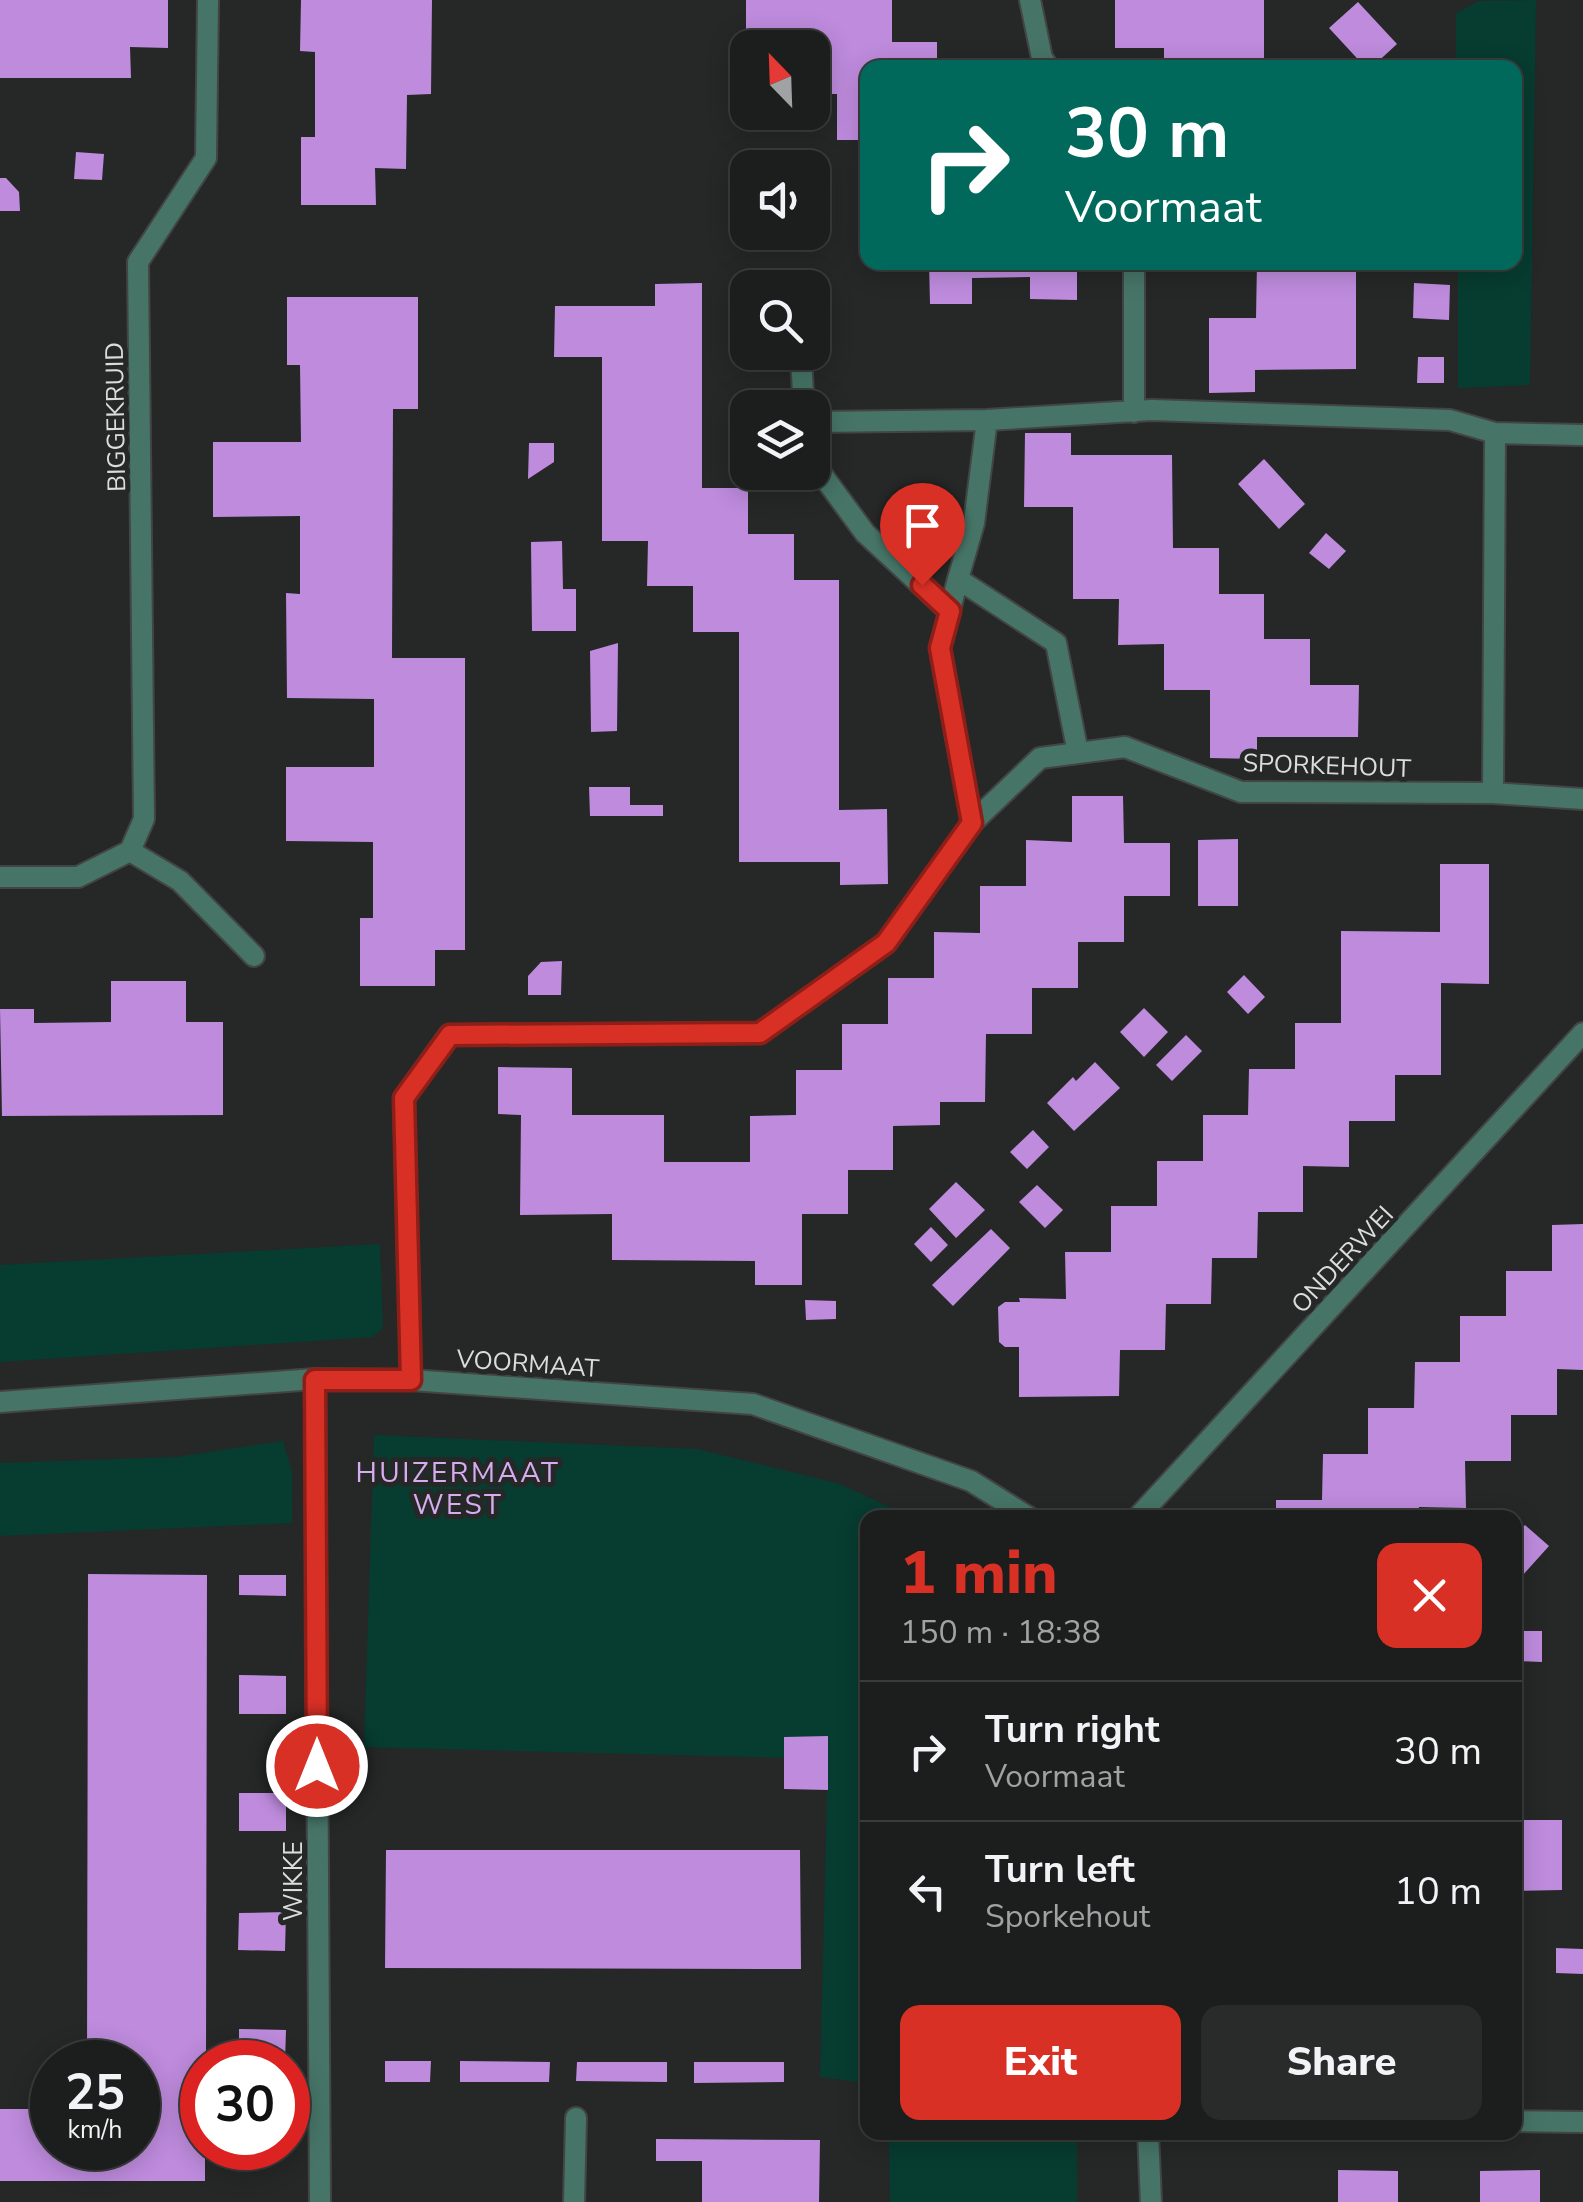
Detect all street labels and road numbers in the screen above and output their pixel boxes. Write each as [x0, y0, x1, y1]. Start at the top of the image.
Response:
street label: BIGGEKRUID [98, 342, 134, 492]
street label: SPORKEHOUT [1242, 746, 1412, 786]
street label: ONDERWEI [1284, 1198, 1401, 1321]
street label: VOORMAAT [454, 1342, 600, 1386]
street label: WIKKE [277, 1841, 311, 1921]

